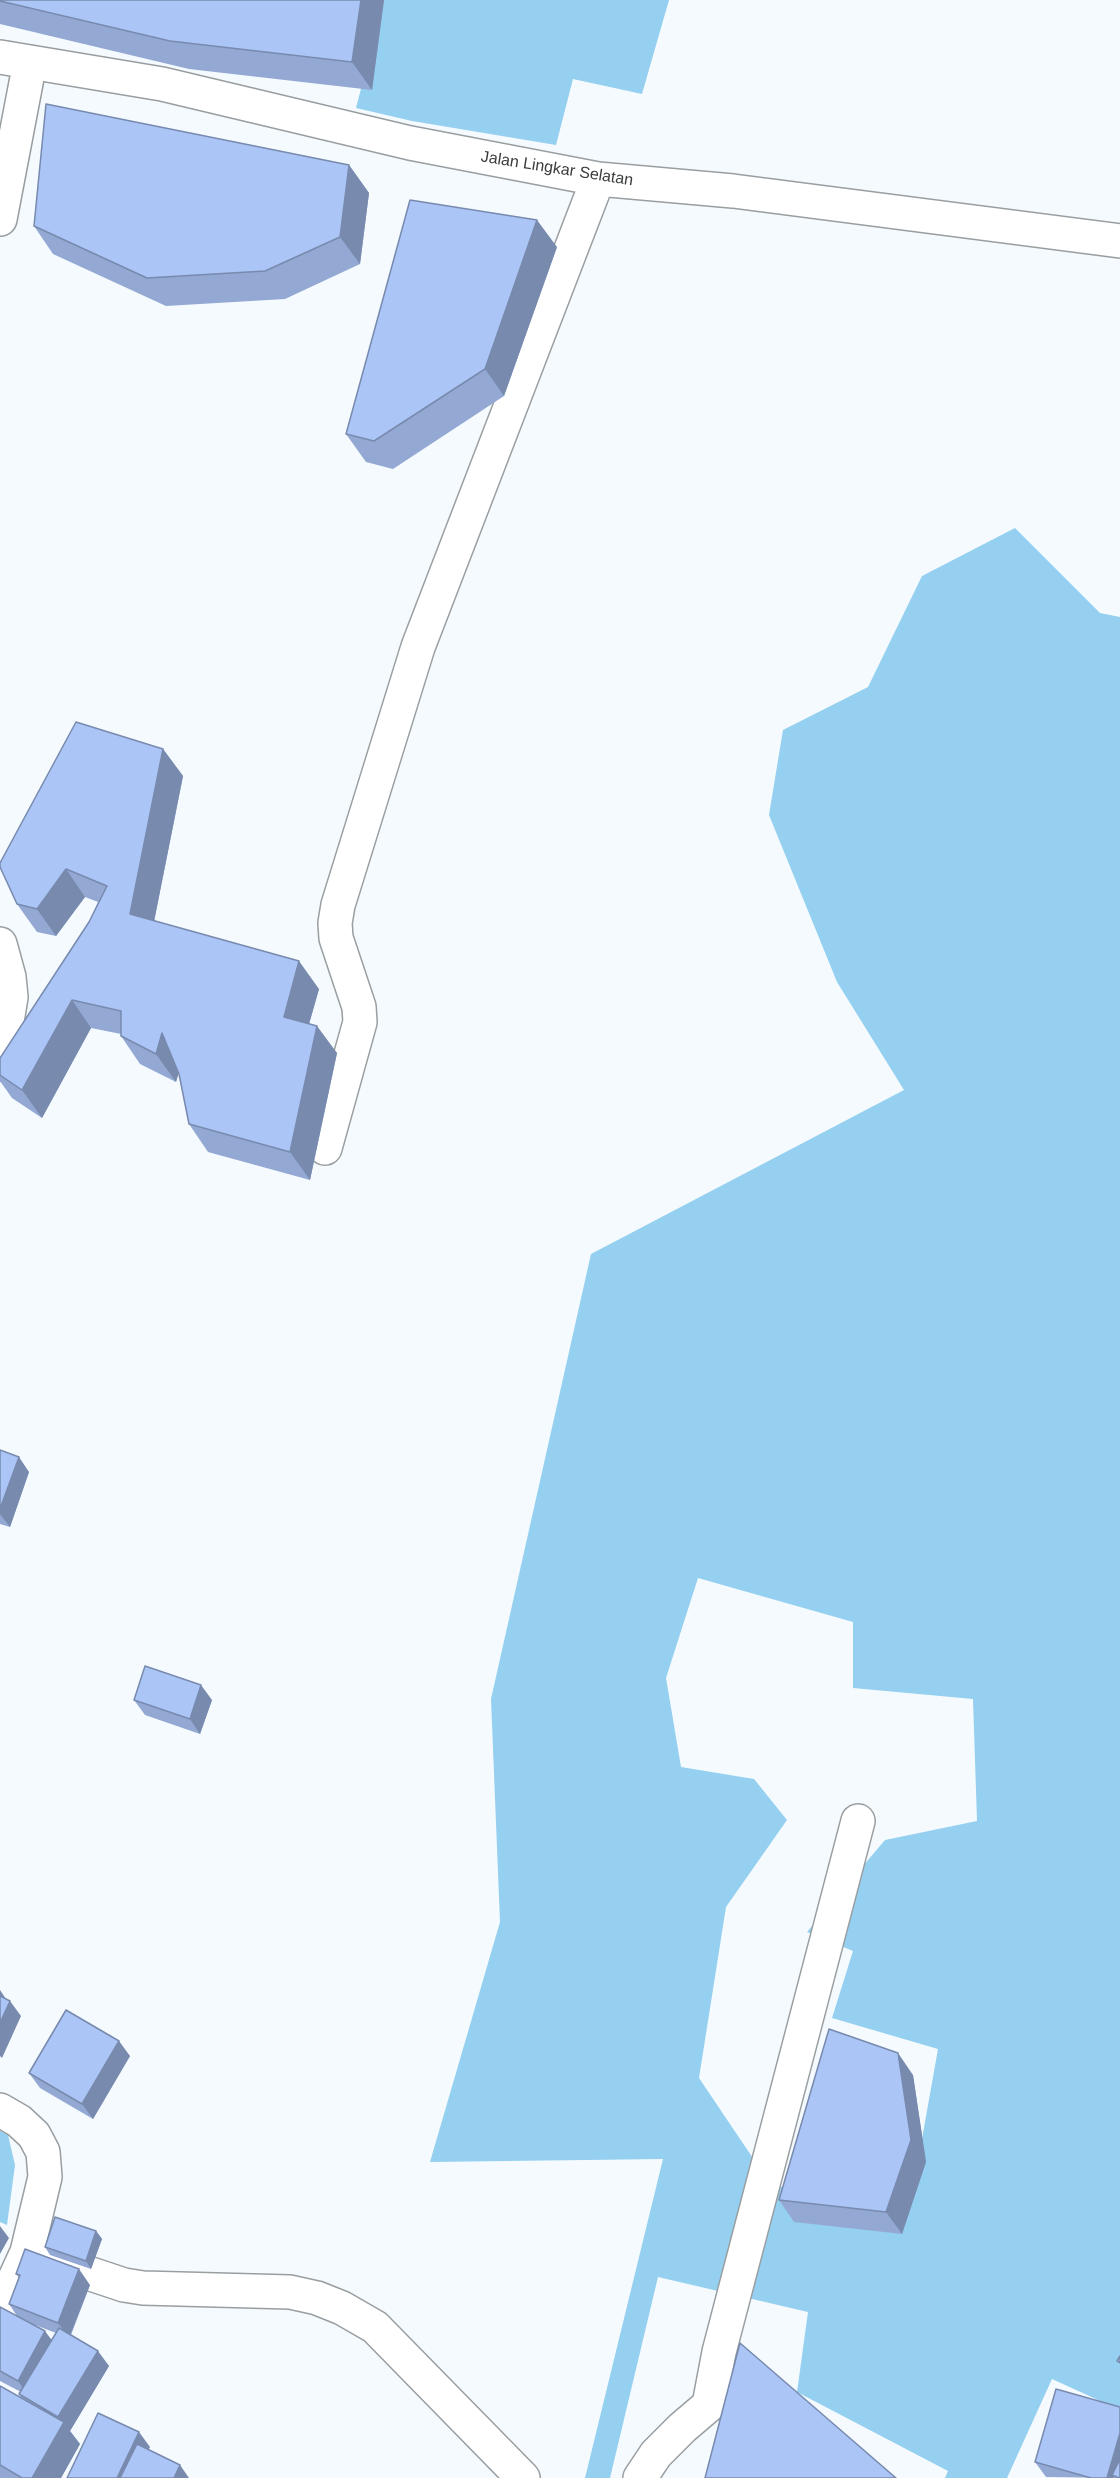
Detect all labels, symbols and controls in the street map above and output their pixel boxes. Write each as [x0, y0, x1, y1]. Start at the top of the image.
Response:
street label: Jalan Lingkar Selatan [480, 147, 634, 191]

